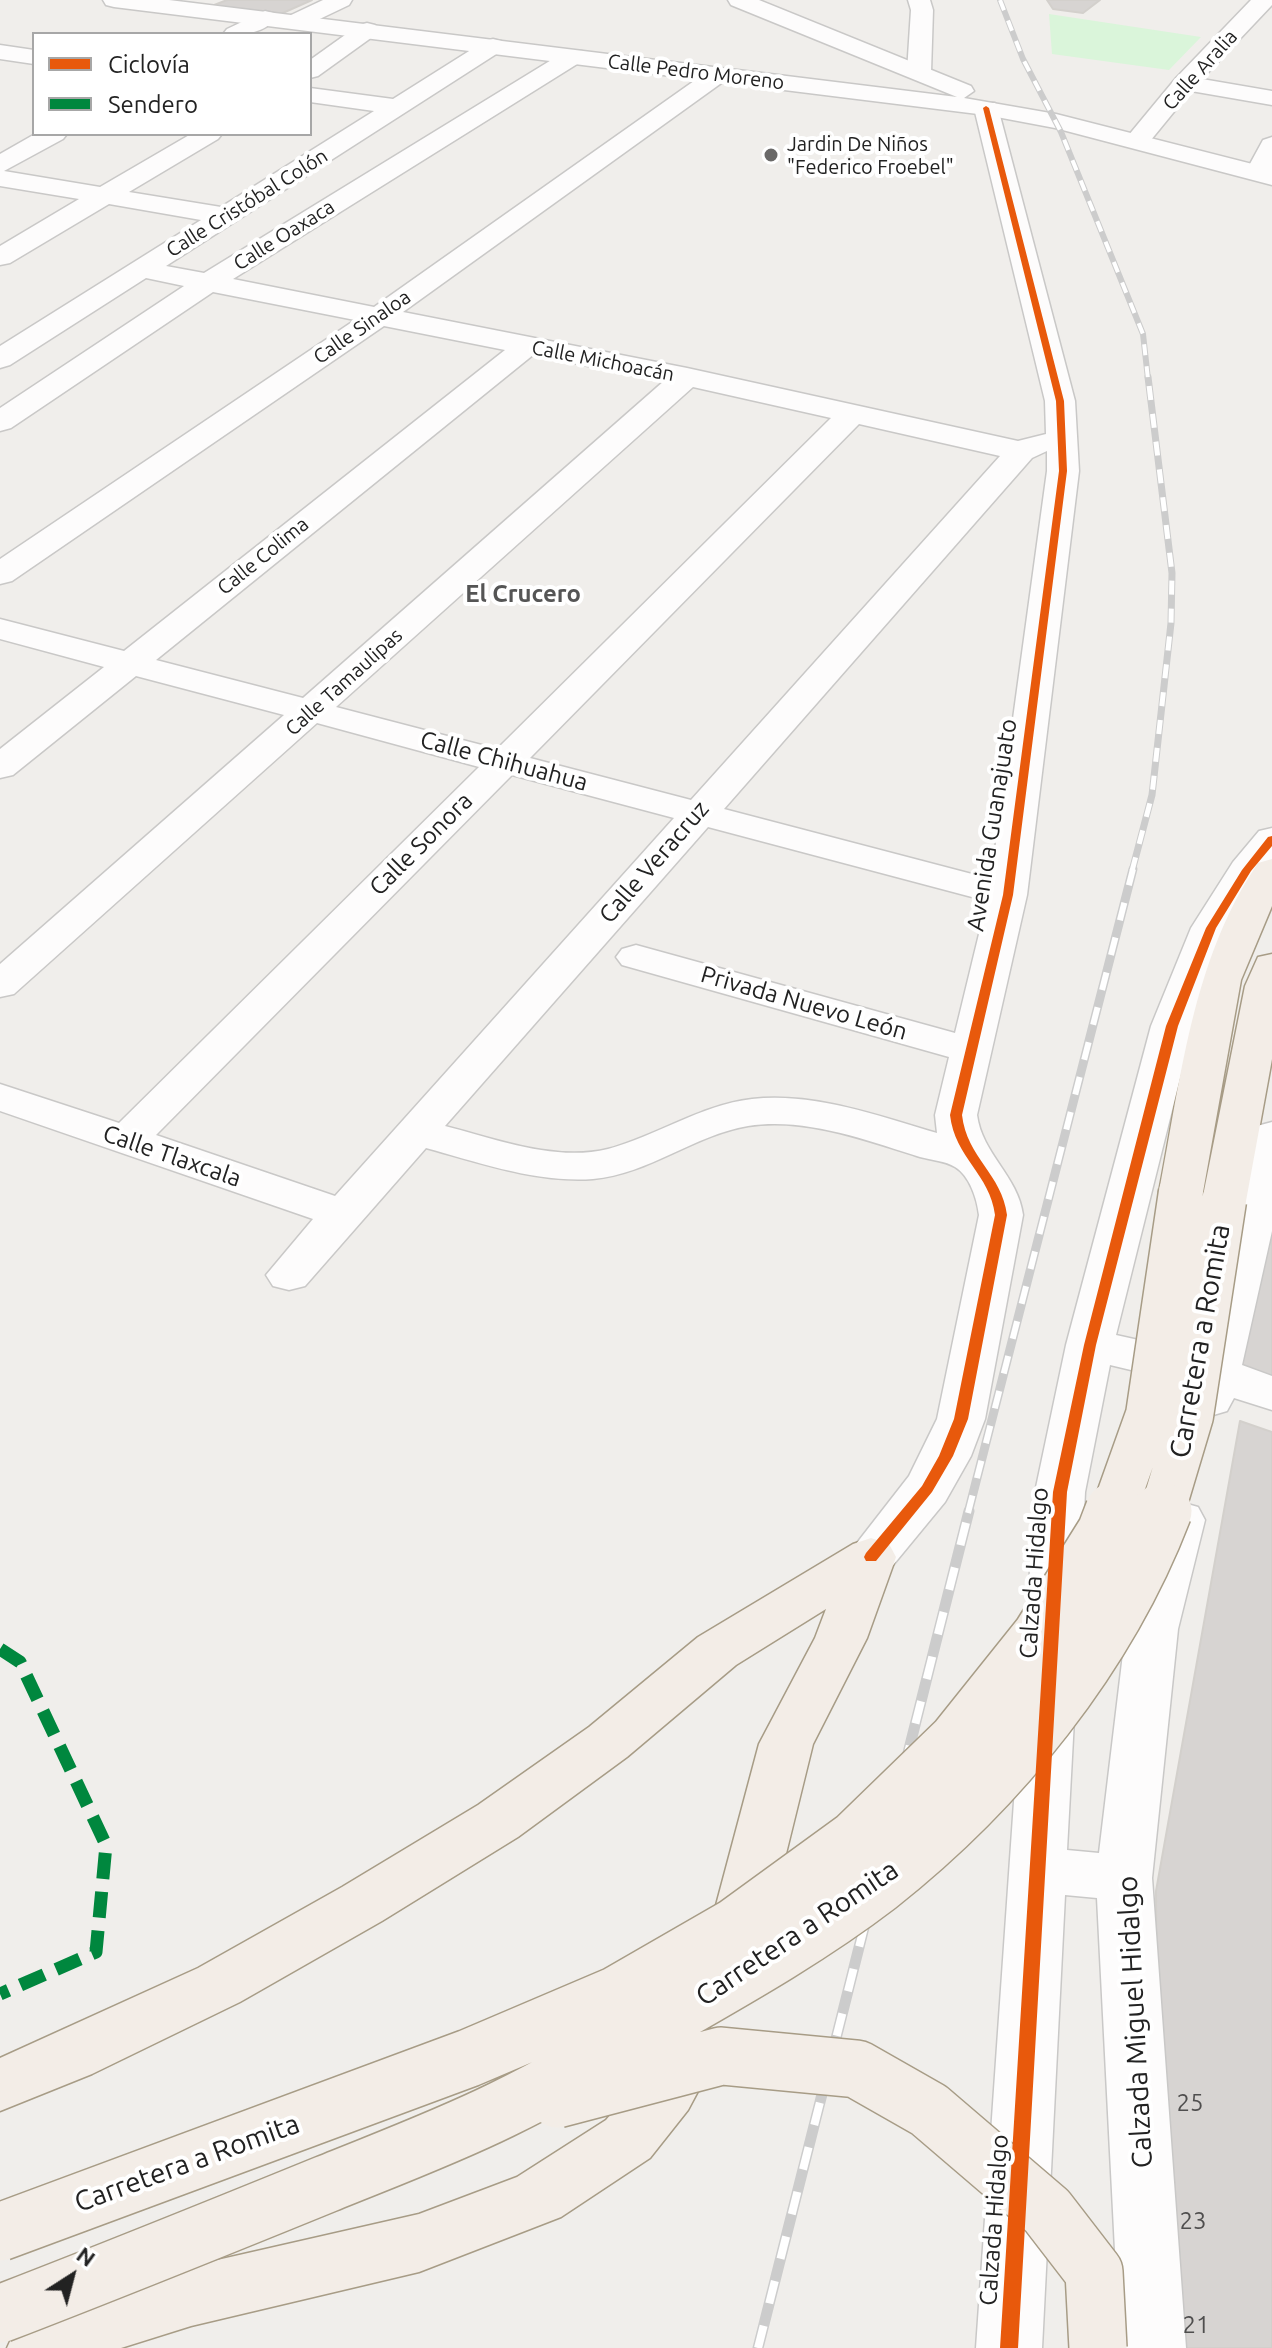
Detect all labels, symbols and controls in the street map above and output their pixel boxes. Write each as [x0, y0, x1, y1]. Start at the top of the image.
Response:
street label: Calle Aralia [1158, 25, 1242, 115]
legend [32, 32, 312, 136]
street label: Calle Pedro Moreno [606, 49, 786, 95]
text: Ciclovía [108, 51, 190, 78]
text: Sendero [108, 91, 198, 118]
place label: Jardin De Niños "Federico Froebel" [787, 132, 954, 179]
street label: Calle Cristóbal Colón [162, 144, 332, 262]
marker: Jardin De Niños "Federico Froebel" [762, 146, 780, 164]
street label: Calle Oaxaca [229, 195, 339, 275]
street label: Calle Sinaloa [309, 285, 415, 369]
street label: Calle Michoacán [530, 335, 676, 387]
street label: Calle Colima [213, 512, 313, 600]
district label: El Crucero [465, 580, 581, 608]
street label: Calle Tamaulipas [281, 623, 407, 741]
street label: Avenida Guanajuato [961, 717, 1023, 933]
street label: Calle Chihuahua [417, 725, 591, 797]
street label: Calle Sonora [363, 786, 479, 902]
street label: Calle Veracruz [593, 795, 715, 929]
street label: Privada Nuevo León [697, 960, 911, 1046]
street label: Calle Tlaxcala [99, 1119, 245, 1193]
street label: Carretera a Romita [1163, 1221, 1237, 1461]
street label: Calzada Hidalgo [1014, 1486, 1054, 1660]
street label: Carretera a Romita [689, 1853, 905, 2013]
street label: Calzada Miguel Hidalgo [1111, 1875, 1159, 2169]
house number: 25 [1176, 2089, 1204, 2117]
street label: Carretera a Romita [70, 2107, 304, 2219]
street label: Calzada Hidalgo [974, 2133, 1014, 2307]
house number: 23 [1179, 2207, 1207, 2235]
north arrow [32, 2236, 112, 2316]
text: N [72, 2241, 100, 2271]
house number: 21 [1182, 2311, 1210, 2339]

